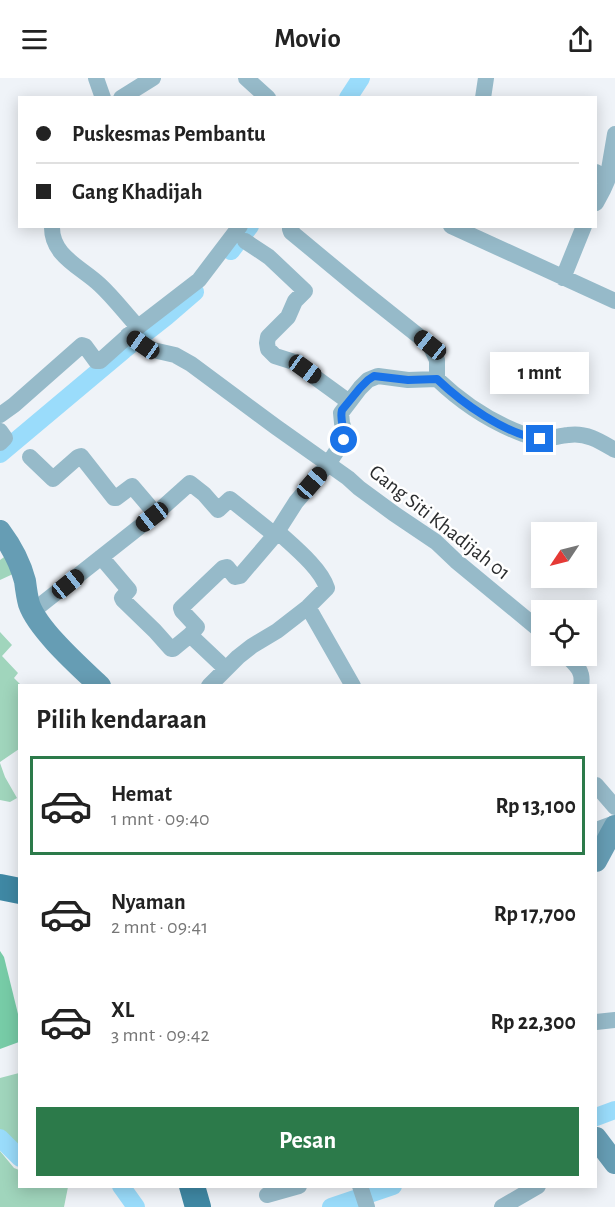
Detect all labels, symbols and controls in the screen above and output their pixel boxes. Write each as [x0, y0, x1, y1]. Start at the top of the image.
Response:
icon: menu [18, 23, 51, 56]
icon: share [564, 23, 597, 56]
text: Movio [274, 25, 341, 52]
text: Puskesmas Pembantu [72, 123, 266, 145]
text: Gang Khadijah [72, 181, 202, 203]
car [123, 327, 163, 363]
car [410, 327, 450, 363]
car [285, 351, 325, 387]
callout: 1 mnt [490, 352, 590, 394]
text: 1 mnt [518, 363, 561, 383]
route end [526, 425, 553, 452]
route start [330, 426, 357, 453]
street label: Gang Siti Khadijah 01 [365, 461, 514, 584]
car [293, 464, 331, 502]
car [132, 499, 172, 535]
north arrow [531, 522, 597, 588]
map controls [531, 522, 597, 666]
car [48, 566, 88, 602]
button: locate [531, 600, 597, 666]
text: Pilih kendaraan [36, 706, 207, 733]
icon: car [39, 779, 93, 833]
text: Hemat [111, 783, 172, 805]
text: Rp 13,100 [495, 795, 576, 817]
text: 1 mnt · 09:40 [111, 809, 210, 829]
icon: car [39, 887, 93, 941]
text: Nyaman [111, 891, 186, 913]
text: Rp 17,700 [494, 903, 576, 925]
text: 2 mnt · 09:41 [111, 917, 208, 937]
icon: car [39, 995, 93, 1049]
text: XL [111, 999, 134, 1021]
text: Rp 22,300 [491, 1011, 576, 1033]
text: 3 mnt · 09:42 [111, 1025, 209, 1045]
button: Pesan [36, 1107, 579, 1176]

